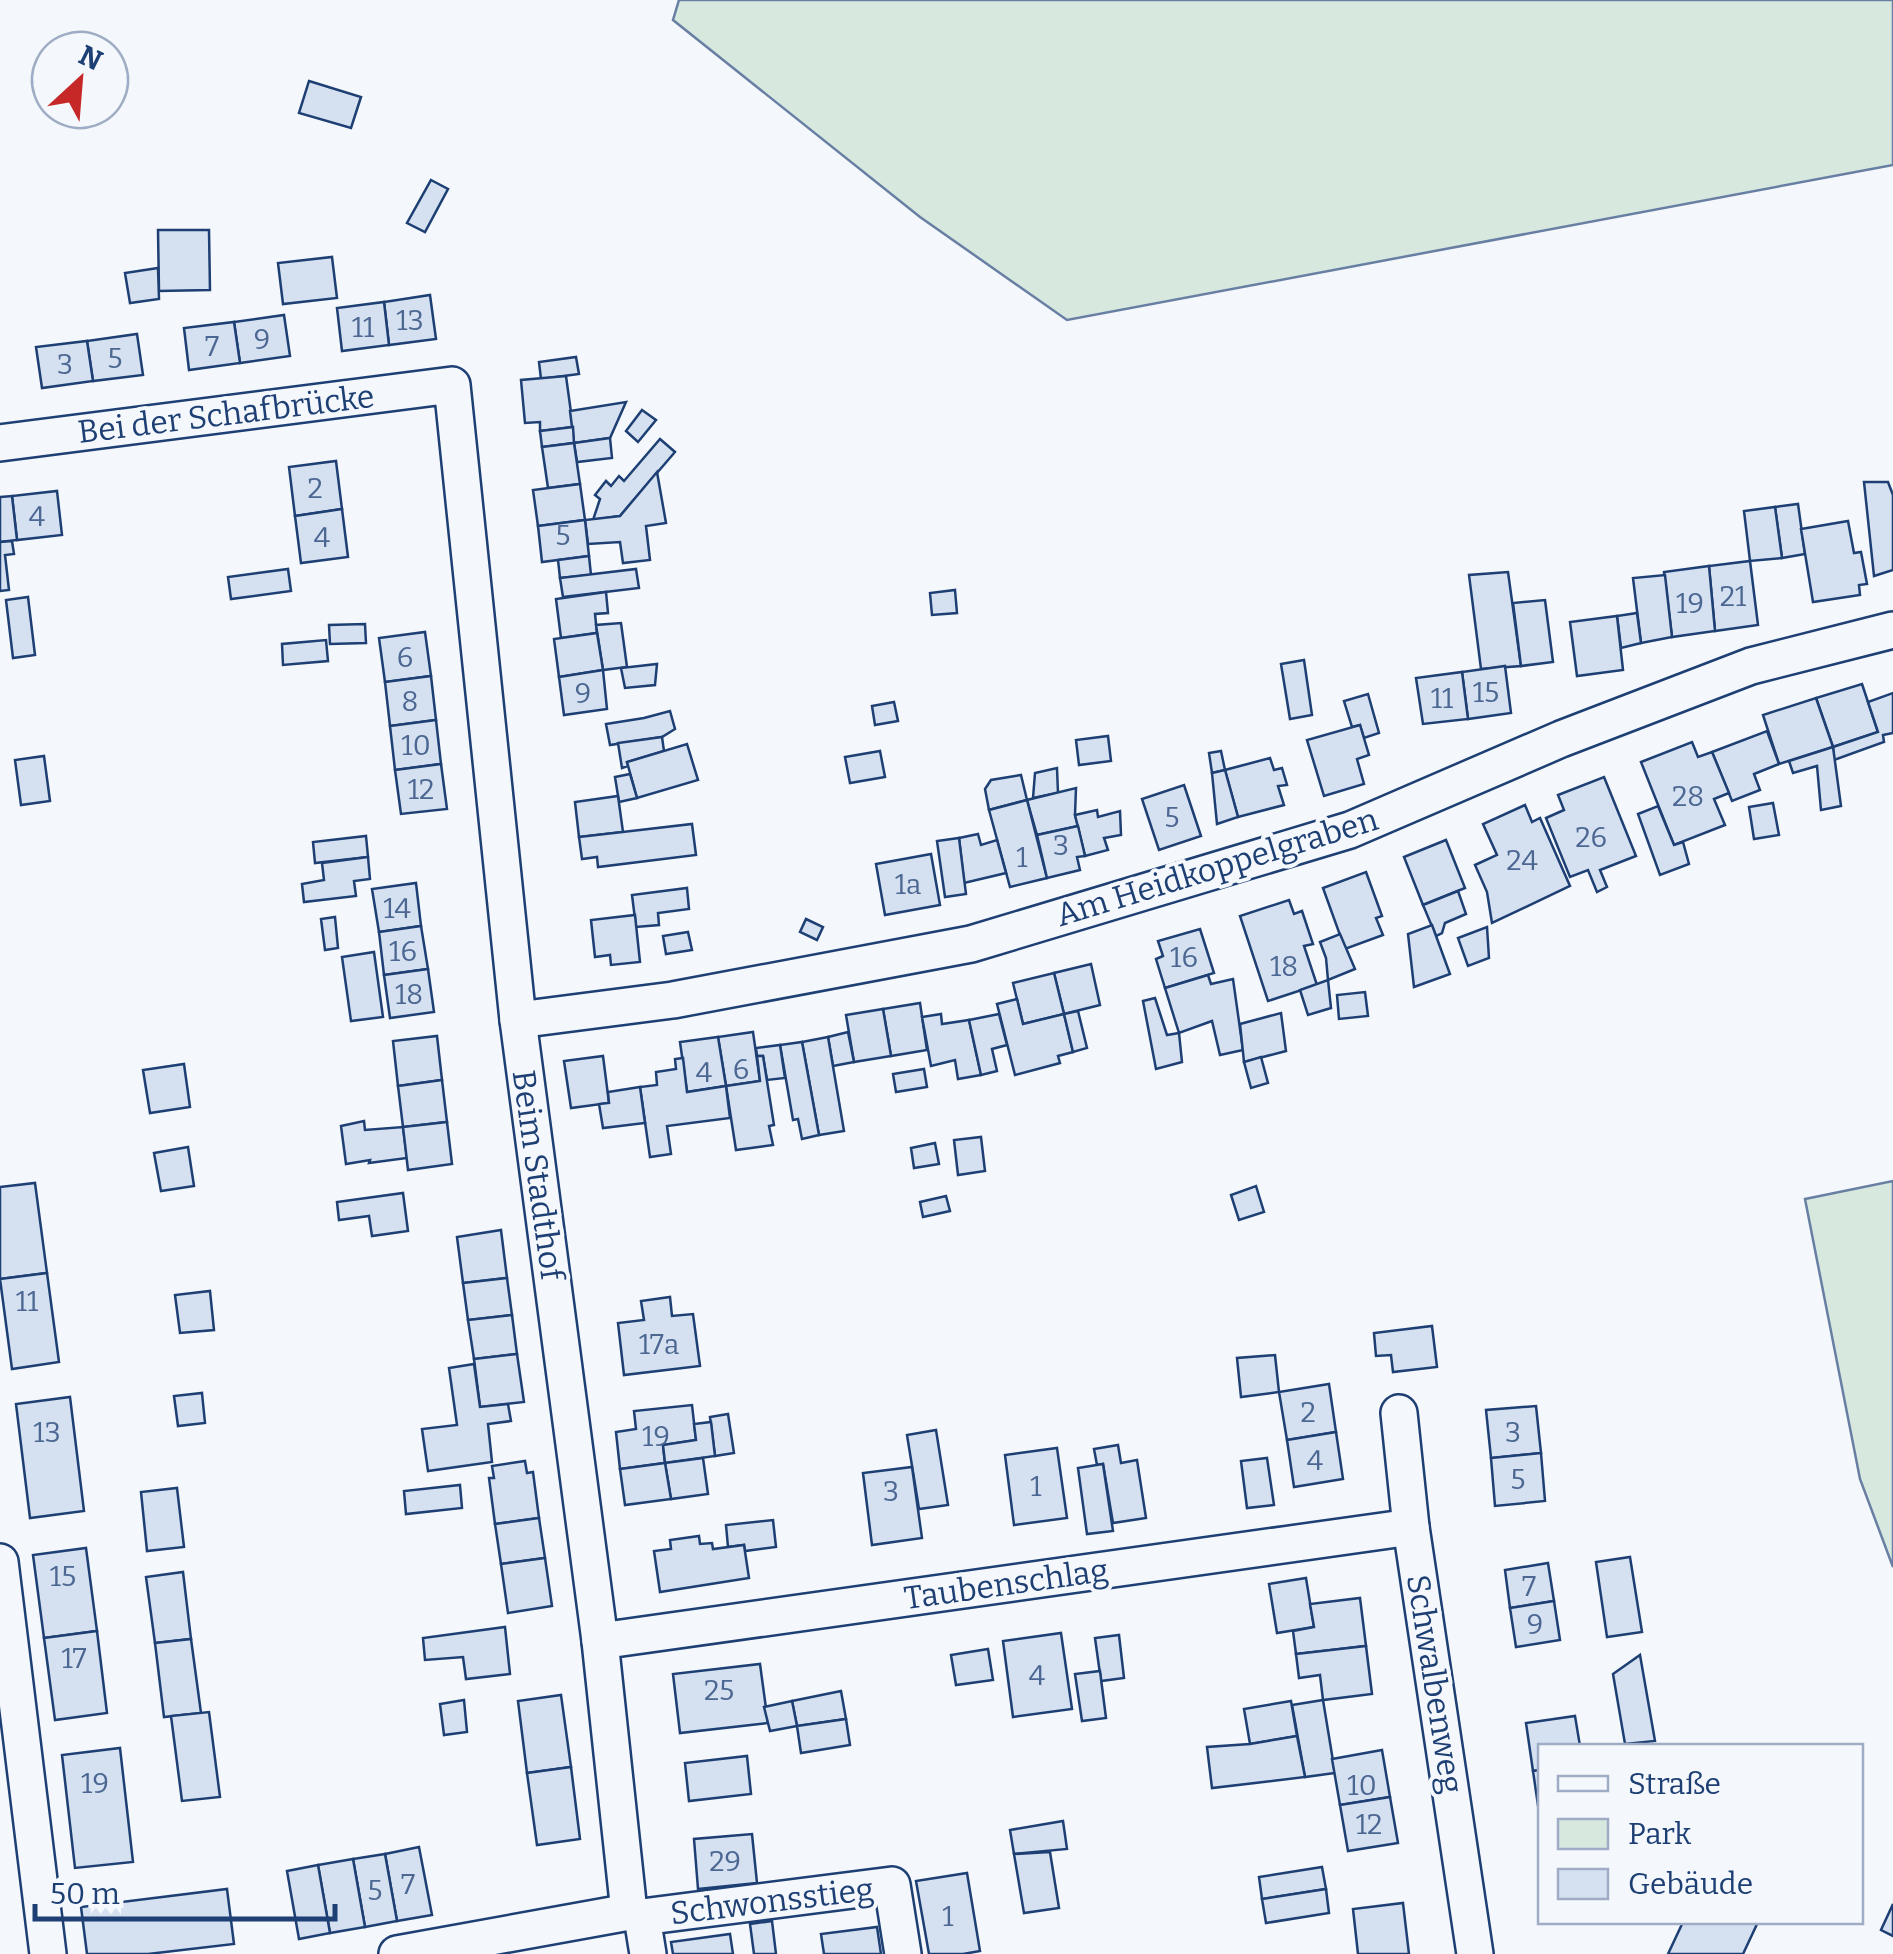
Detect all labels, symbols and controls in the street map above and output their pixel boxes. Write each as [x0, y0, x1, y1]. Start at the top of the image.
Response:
north arrow [30, 30, 130, 130]
text: N [74, 38, 108, 78]
house number: 13 [396, 304, 424, 337]
house number: 11 [352, 311, 375, 344]
house number: 9 [254, 323, 270, 356]
house number: 7 [205, 330, 219, 363]
house number: 5 [108, 342, 122, 375]
house number: 3 [57, 348, 73, 381]
street label: Bei der Schafbrücke [76, 377, 376, 451]
house number: 2 [307, 472, 323, 505]
house number: 4 [29, 500, 45, 533]
house number: 5 [556, 519, 570, 552]
house number: 4 [314, 521, 330, 554]
house number: 21 [1720, 580, 1747, 613]
house number: 19 [1676, 587, 1704, 620]
house number: 6 [397, 641, 413, 674]
house number: 15 [1473, 676, 1499, 709]
house number: 9 [575, 677, 591, 710]
house number: 11 [1431, 682, 1454, 715]
house number: 8 [402, 685, 418, 718]
house number: 10 [401, 729, 431, 762]
house number: 12 [408, 773, 434, 806]
house number: 28 [1672, 780, 1704, 813]
street label: Am Heidkoppelgraben [1051, 800, 1383, 934]
house number: 5 [1165, 801, 1179, 834]
house number: 26 [1575, 821, 1607, 854]
house number: 3 [1053, 829, 1069, 862]
house number: 1 [1016, 841, 1028, 874]
house number: 24 [1506, 844, 1538, 877]
house number: 1a [895, 868, 921, 901]
house number: 14 [383, 892, 411, 925]
house number: 16 [389, 935, 417, 968]
house number: 16 [1170, 941, 1198, 974]
house number: 18 [1270, 950, 1298, 983]
house number: 18 [395, 978, 423, 1011]
house number: 6 [733, 1053, 749, 1086]
house number: 4 [696, 1056, 712, 1089]
street label: Beim Stadthof [504, 1068, 572, 1284]
house number: 11 [16, 1285, 39, 1318]
house number: 17a [639, 1328, 679, 1361]
house number: 2 [1300, 1396, 1316, 1429]
house number: 13 [33, 1416, 61, 1449]
house number: 3 [1505, 1416, 1521, 1449]
house number: 19 [642, 1420, 670, 1453]
house number: 4 [1307, 1444, 1323, 1477]
house number: 5 [1511, 1463, 1525, 1496]
house number: 1 [1030, 1470, 1042, 1503]
house number: 3 [883, 1475, 899, 1508]
street label: Taubenschlag [901, 1551, 1111, 1617]
house number: 15 [50, 1560, 76, 1593]
house number: 7 [1522, 1570, 1536, 1603]
street label: Schwalbenweg [1399, 1572, 1471, 1796]
house number: 9 [1527, 1608, 1543, 1641]
house number: 17 [61, 1642, 87, 1675]
house number: 4 [1029, 1659, 1045, 1692]
house number: 25 [704, 1674, 734, 1707]
legend [1538, 1744, 1863, 1924]
text: Straße [1628, 1766, 1721, 1802]
house number: 19 [81, 1767, 109, 1800]
house number: 10 [1347, 1769, 1377, 1802]
house number: 12 [1356, 1808, 1382, 1841]
text: Park [1628, 1816, 1691, 1852]
house number: 29 [709, 1845, 741, 1878]
scale bar [35, 1859, 335, 1921]
text: Gebäude [1628, 1866, 1753, 1902]
house number: 7 [401, 1868, 415, 1901]
street label: Schwonsstieg [668, 1870, 876, 1932]
house number: 5 [368, 1874, 382, 1907]
text: 50 m [50, 1876, 120, 1912]
house number: 1 [942, 1900, 954, 1933]

